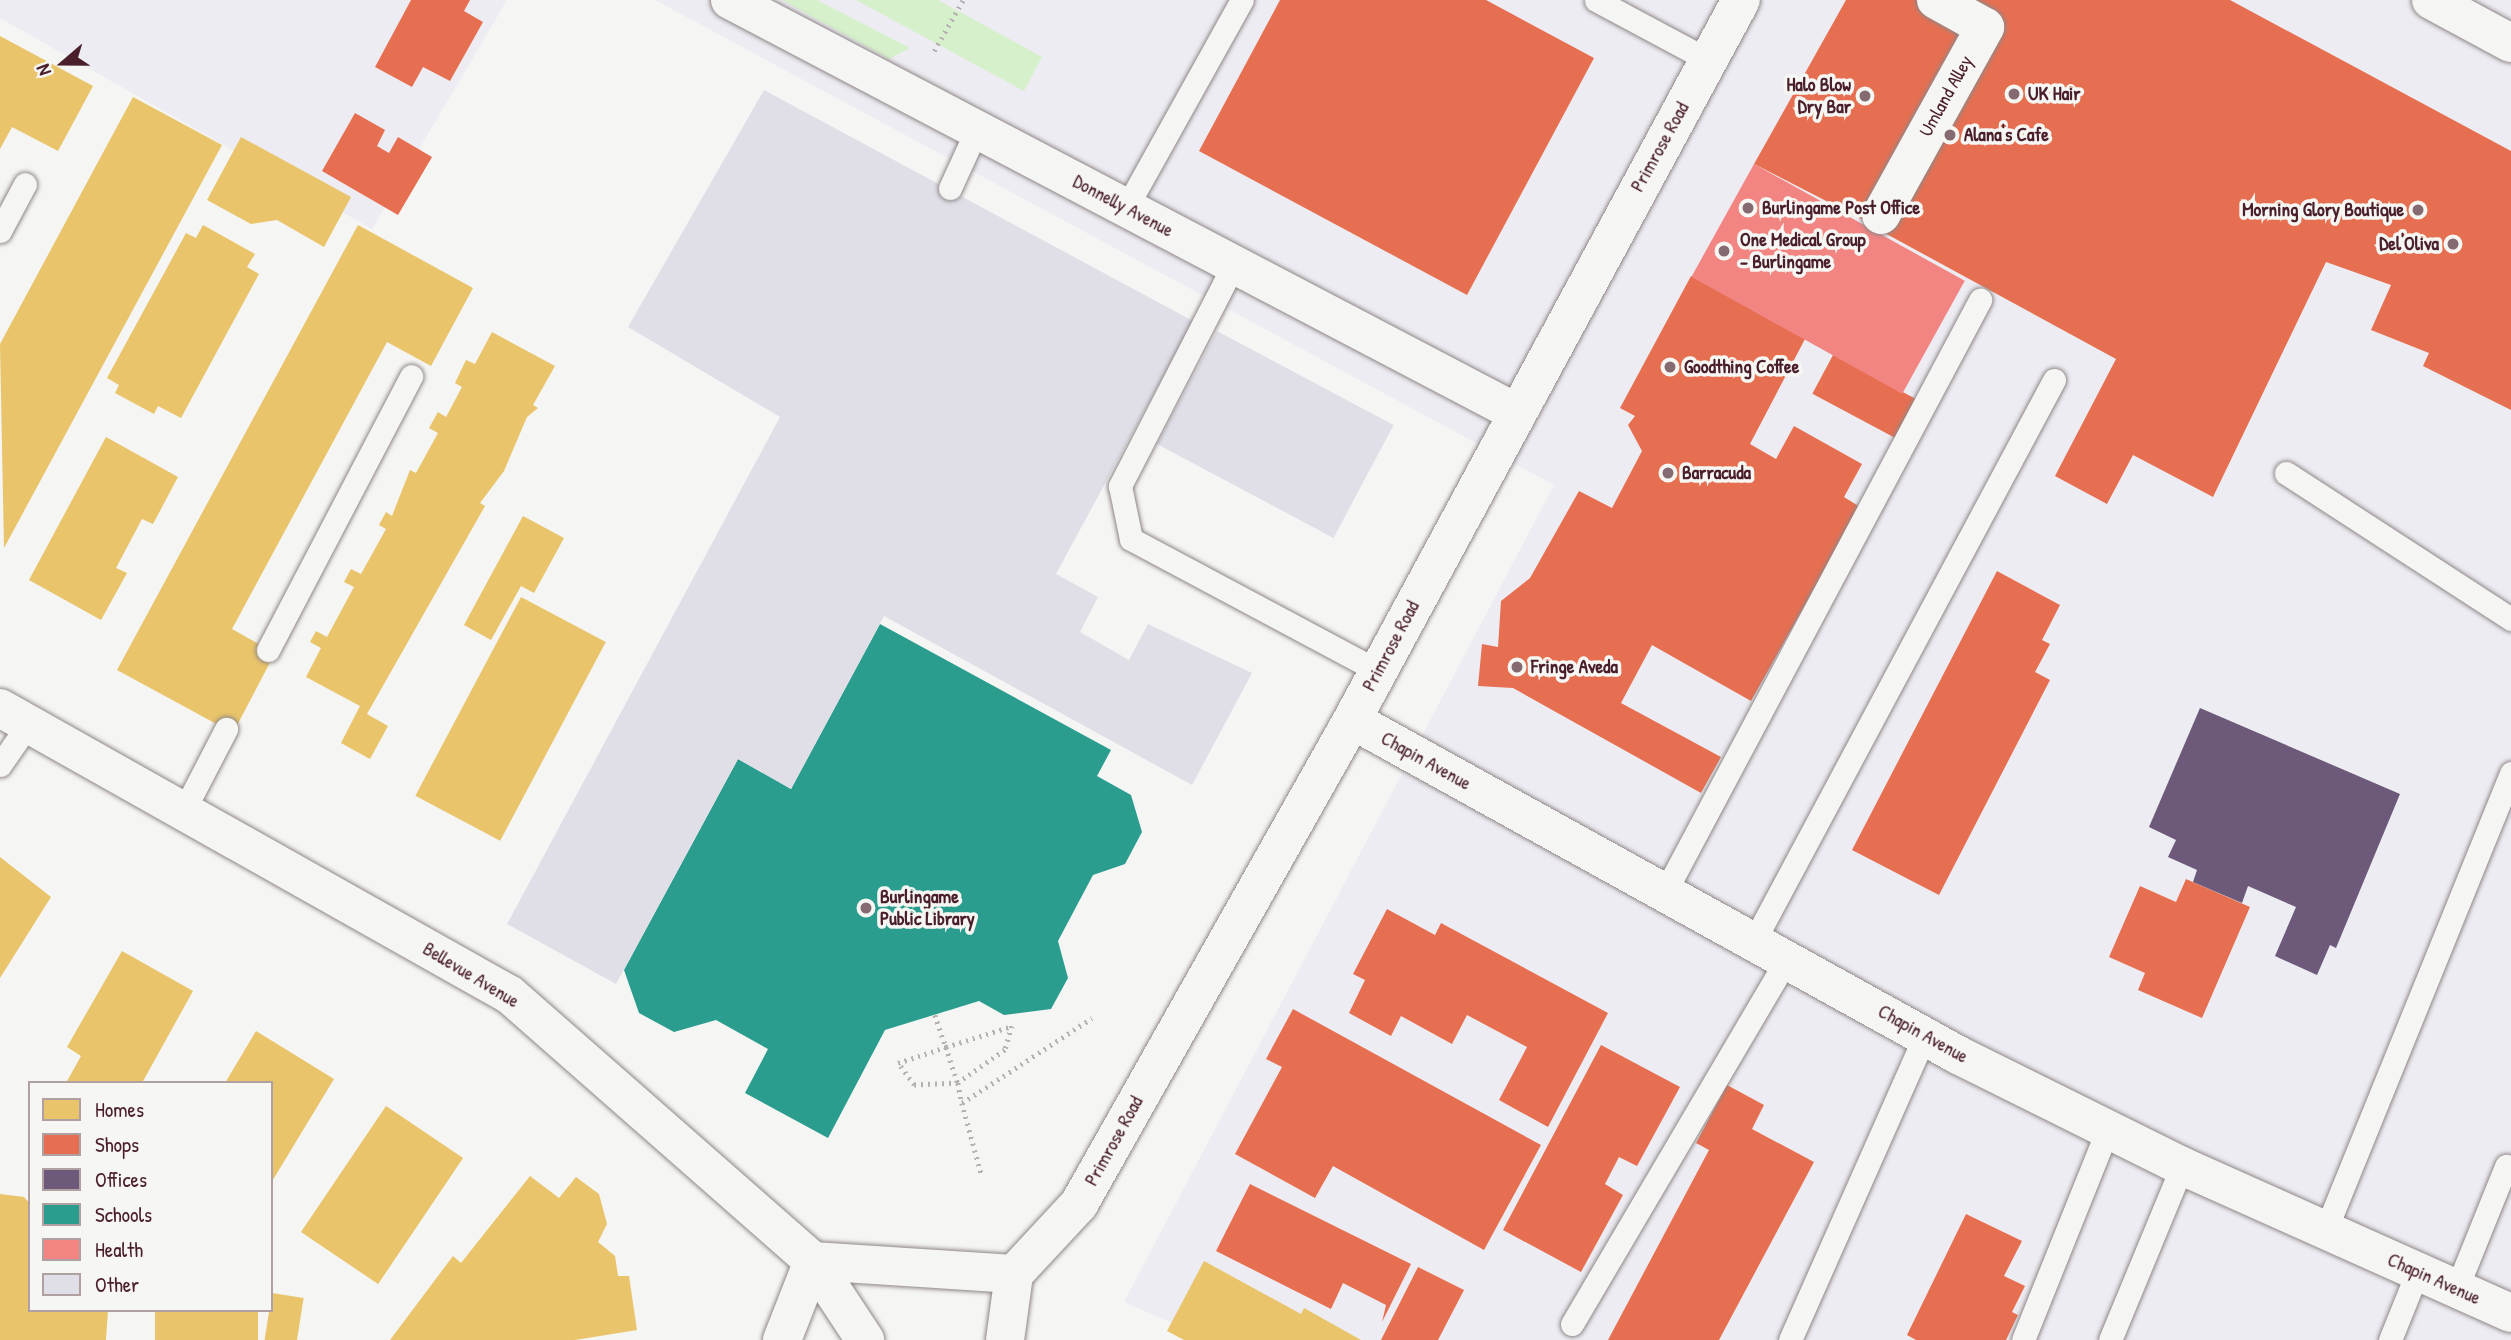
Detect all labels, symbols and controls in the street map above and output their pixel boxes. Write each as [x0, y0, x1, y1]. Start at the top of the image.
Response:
north arrow [28, 28, 98, 98]
street label: Umland Alley [1914, 51, 1978, 141]
text: N [29, 61, 57, 79]
place label: Halo Blow Dry Bar [1786, 74, 1851, 118]
place label: UK Hair [2028, 83, 2081, 105]
marker: UK Hair [2006, 86, 2022, 102]
marker: Halo Blow Dry Bar [1857, 88, 1873, 104]
street label: Primrose Road [1626, 98, 1694, 196]
place label: Alana's Cafe [1964, 124, 2049, 146]
marker: Alana's Cafe [1942, 127, 1958, 143]
street label: Donnelly Avenue [1069, 170, 1177, 242]
place label: Burlingame Post Office [1762, 197, 1920, 219]
place label: Morning Glory Boutique [2242, 199, 2404, 221]
marker: Burlingame Post Office [1740, 200, 1756, 216]
marker: Morning Glory Boutique [2410, 202, 2426, 218]
place label: One Medical Group – Burlingame [1740, 229, 1866, 273]
place label: Del'Oliva [2379, 233, 2439, 255]
marker: Del'Oliva [2445, 236, 2461, 252]
marker: One Medical Group – Burlingame [1714, 241, 1734, 261]
place label: Goodthing Coffee [1684, 356, 1799, 378]
marker: Goodthing Coffee [1662, 359, 1678, 375]
place label: Barracuda [1682, 462, 1751, 484]
marker: Barracuda [1660, 465, 1676, 481]
street label: Primrose Road [1358, 597, 1424, 695]
place label: Fringe Aveda [1531, 656, 1618, 678]
marker: Fringe Aveda [1509, 659, 1525, 675]
street label: Chapin Avenue [1377, 727, 1475, 795]
place label: Burlingame Public Library [880, 886, 975, 930]
marker: Burlingame Public Library [858, 900, 874, 916]
street label: Bellevue Avenue [419, 937, 523, 1013]
street label: Chapin Avenue [1874, 1000, 1972, 1068]
legend [28, 1081, 273, 1312]
street label: Primrose Road [1080, 1092, 1148, 1190]
text: Homes [95, 1095, 144, 1124]
text: Shops [95, 1130, 139, 1159]
text: Offices [95, 1165, 147, 1194]
text: Schools [95, 1200, 152, 1229]
text: Health [95, 1235, 143, 1264]
street label: Chapin Avenue [2384, 1248, 2484, 1310]
text: Other [95, 1270, 139, 1299]

